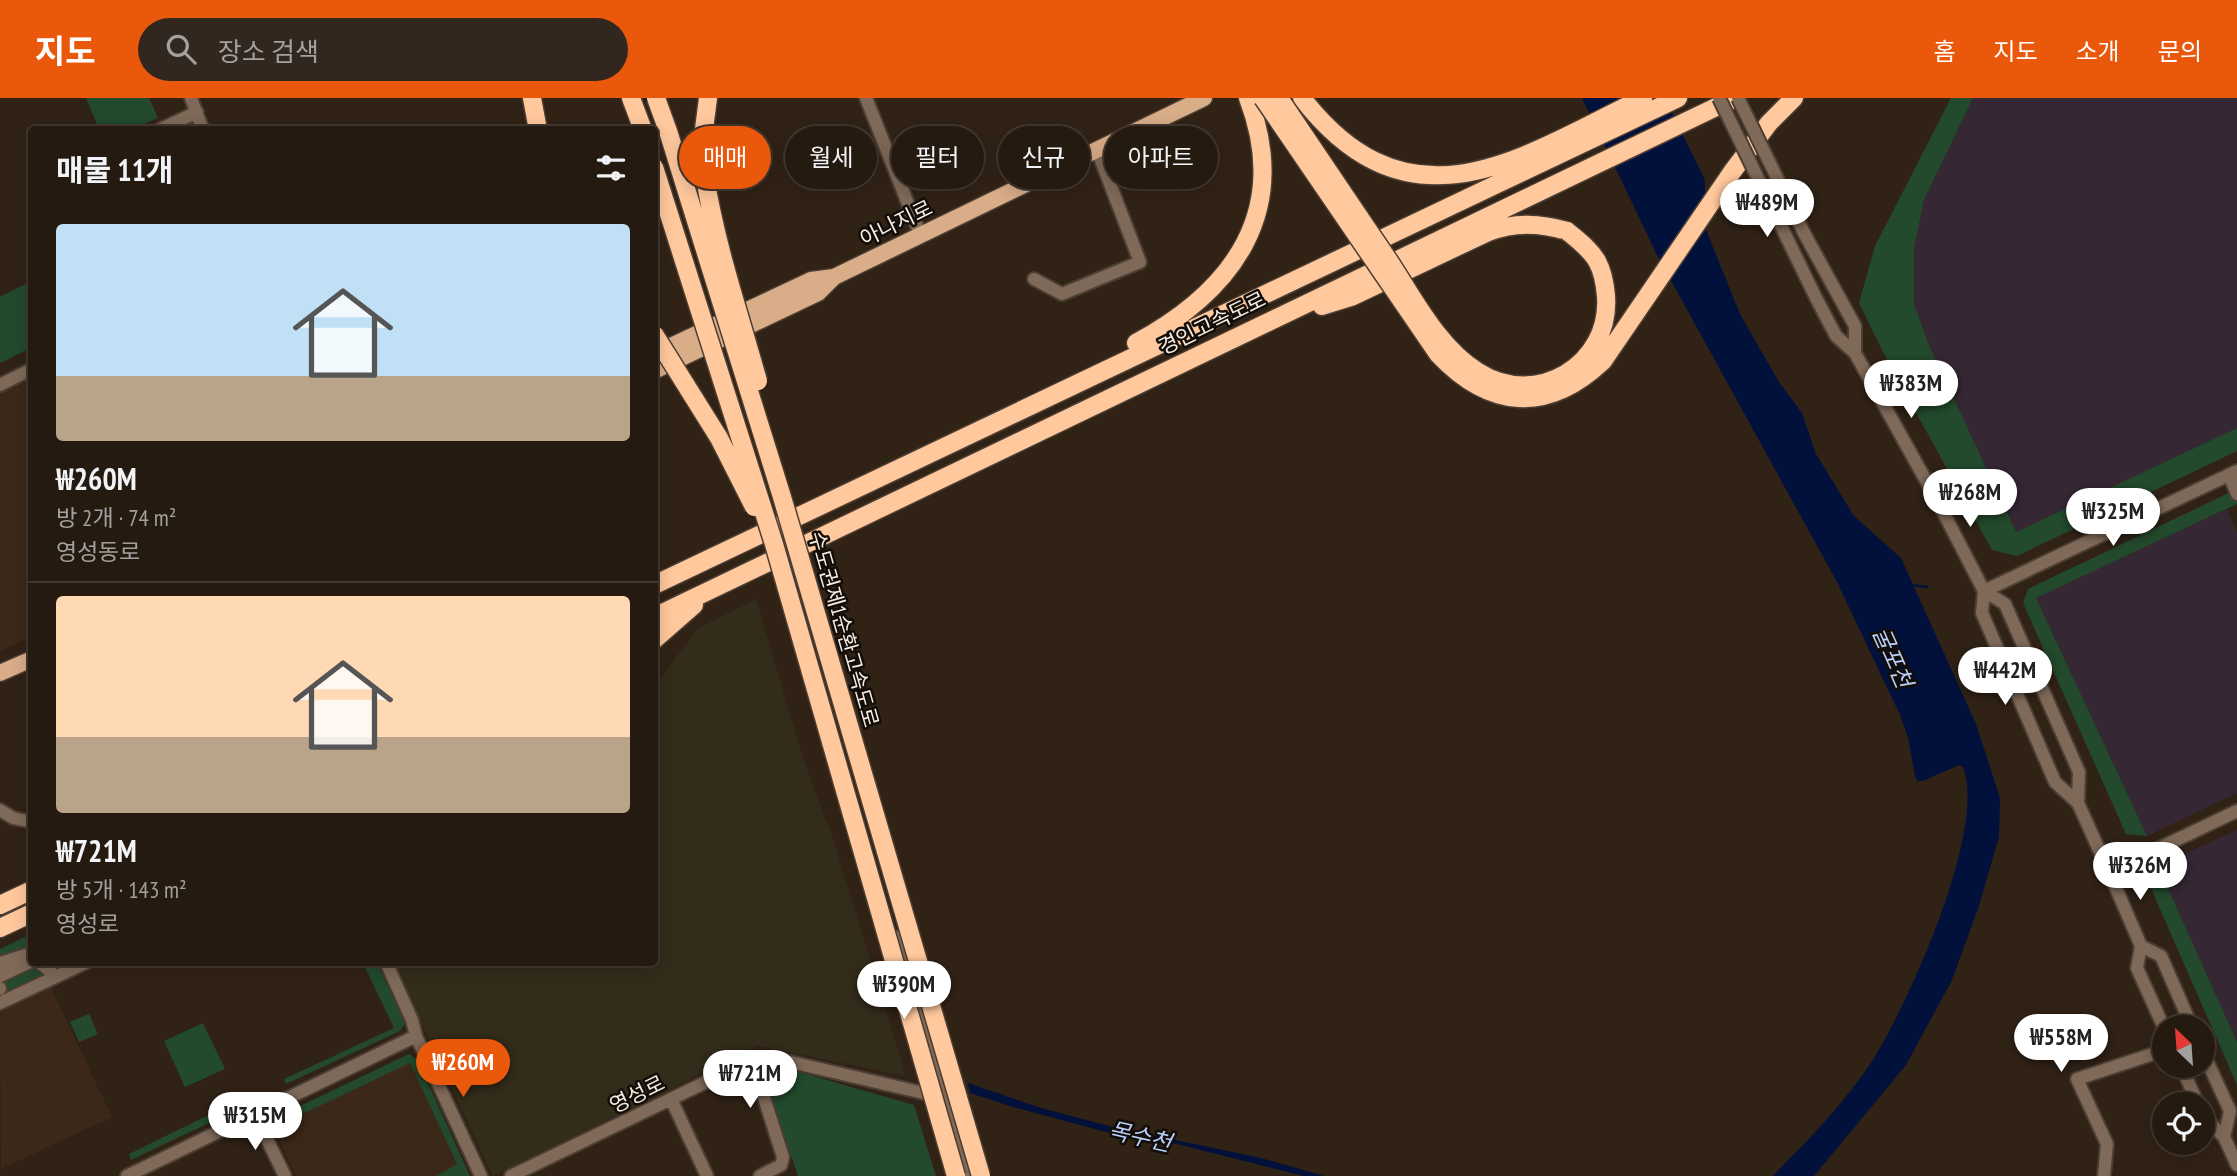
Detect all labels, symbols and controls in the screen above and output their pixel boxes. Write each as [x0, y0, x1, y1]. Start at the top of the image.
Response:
search box [138, 18, 628, 81]
text: 지도 [35, 29, 96, 72]
icon: search [162, 30, 200, 68]
text: 장소 검색 [218, 35, 319, 68]
text: 홈 [1933, 36, 1955, 67]
text: 지도 [1993, 36, 2038, 67]
text: 소개 [2076, 36, 2120, 67]
text: 문의 [2158, 36, 2202, 67]
chip: 매매 [679, 126, 771, 189]
chip: 월세 [785, 126, 877, 189]
chip: 필터 [891, 126, 984, 189]
chip: 신규 [998, 126, 1090, 189]
chip: 아파트 [1104, 126, 1218, 189]
icon: filters [592, 149, 630, 187]
text: 매물 11개 [56, 150, 174, 189]
pin: ₩489M [1718, 180, 1816, 239]
text: ₩489M [1736, 187, 1798, 216]
street label: 아나지로 [855, 194, 937, 252]
icon: home [280, 270, 406, 396]
street label: 경인고속도로 [1154, 285, 1270, 361]
pin: ₩383M [1862, 360, 1960, 420]
text: ₩383M [1880, 368, 1942, 397]
text: ₩260M [56, 459, 137, 498]
pin: ₩268M [1921, 470, 2019, 529]
text: ₩268M [1939, 477, 2001, 506]
pin: ₩325M [2064, 489, 2162, 548]
text: ₩325M [2082, 496, 2144, 525]
text: 방 2개 · 74 m² [56, 503, 176, 532]
street label: 수도권제1순환고속도로 [803, 528, 885, 730]
text: 영성동로 [56, 537, 141, 566]
water label: 굴포천 [1867, 622, 1920, 694]
icon: home [280, 642, 406, 768]
pin: ₩442M [1956, 648, 2054, 707]
text: ₩442M [1974, 655, 2036, 684]
text: ₩721M [56, 831, 137, 870]
pin: ₩326M [2091, 842, 2189, 902]
text: ₩326M [2109, 850, 2171, 879]
text: 방 5개 · 143 m² [56, 875, 187, 904]
text: 영성로 [56, 909, 119, 938]
pin: ₩390M [855, 962, 953, 1021]
text: ₩390M [873, 969, 935, 998]
pin: ₩558M [2012, 1014, 2110, 1074]
north arrow [2152, 1015, 2216, 1078]
map controls [2152, 1015, 2215, 1155]
text: ₩558M [2030, 1022, 2092, 1051]
pin: ₩260M [414, 1040, 512, 1099]
text: ₩260M [432, 1047, 494, 1076]
pin: ₩721M [701, 1051, 799, 1110]
text: ₩721M [719, 1058, 781, 1087]
street label: 영성로 [605, 1069, 669, 1119]
button: locate [2152, 1092, 2215, 1155]
pin: ₩315M [206, 1093, 304, 1152]
text: ₩315M [224, 1100, 286, 1129]
water label: 목수천 [1106, 1115, 1177, 1158]

